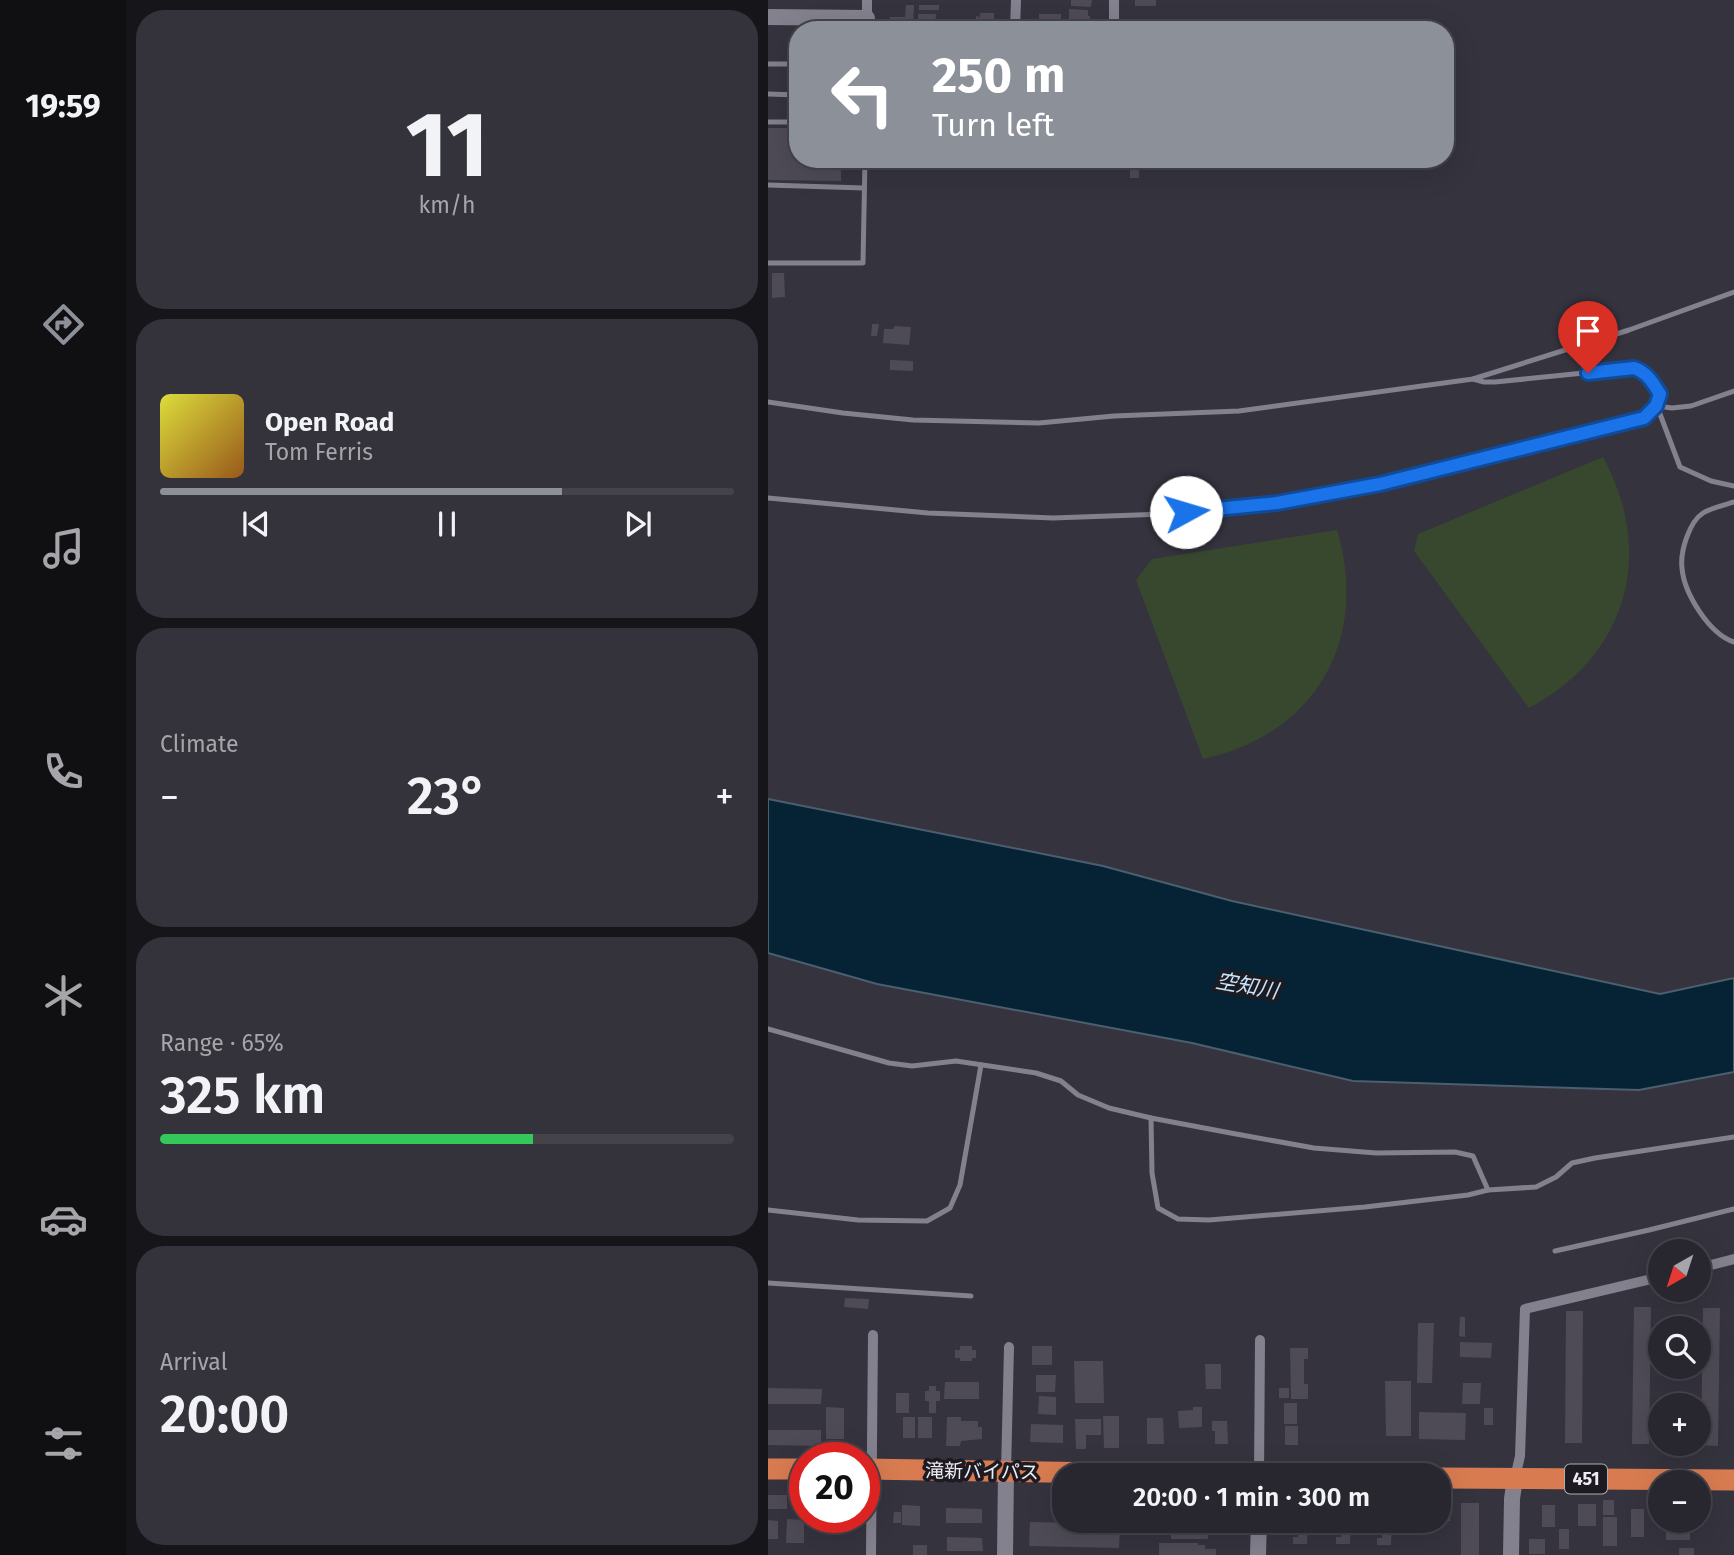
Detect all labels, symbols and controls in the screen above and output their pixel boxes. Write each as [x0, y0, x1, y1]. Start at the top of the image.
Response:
text: 250 m [932, 46, 1065, 105]
icon: left [817, 49, 908, 140]
text: 19:59 [25, 87, 101, 125]
text: 11 [406, 91, 488, 200]
text: Turn left [932, 106, 1054, 144]
text: km/h [419, 191, 475, 219]
icon: directions [39, 300, 88, 349]
pin [1558, 301, 1618, 373]
icon: arrive [1569, 312, 1607, 350]
text: Open Road [265, 407, 394, 438]
text: Tom Ferris [265, 438, 373, 466]
position arrow [1149, 475, 1223, 549]
icon: previous [237, 505, 275, 543]
icon: pause [428, 505, 466, 543]
icon: next [619, 505, 657, 543]
icon: music [39, 524, 88, 573]
text: Climate [160, 730, 239, 758]
icon: phone [39, 747, 88, 796]
text: 23° [407, 765, 487, 828]
text: − [160, 774, 179, 820]
text: + [715, 774, 734, 820]
water label: 空知川 [1214, 968, 1282, 1005]
icon: climate [39, 971, 88, 1020]
text: Range · 65% [160, 1029, 284, 1057]
text: 325 km [160, 1064, 325, 1127]
icon: car [39, 1195, 88, 1244]
north arrow [1648, 1239, 1711, 1302]
map controls [1648, 1239, 1711, 1533]
button: search [1648, 1316, 1711, 1379]
text: Arrival [160, 1348, 227, 1376]
text: 20:00 [160, 1383, 289, 1446]
button: + [1648, 1393, 1711, 1456]
icon: filters [39, 1419, 88, 1468]
speed limit sign: 20 [789, 1442, 880, 1533]
street label: 滝新バイパス [925, 1459, 1039, 1484]
road number: 451 [1565, 1464, 1607, 1494]
button: − [1648, 1470, 1711, 1533]
text: 20:00 · 1 min · 300 m [1133, 1482, 1370, 1513]

